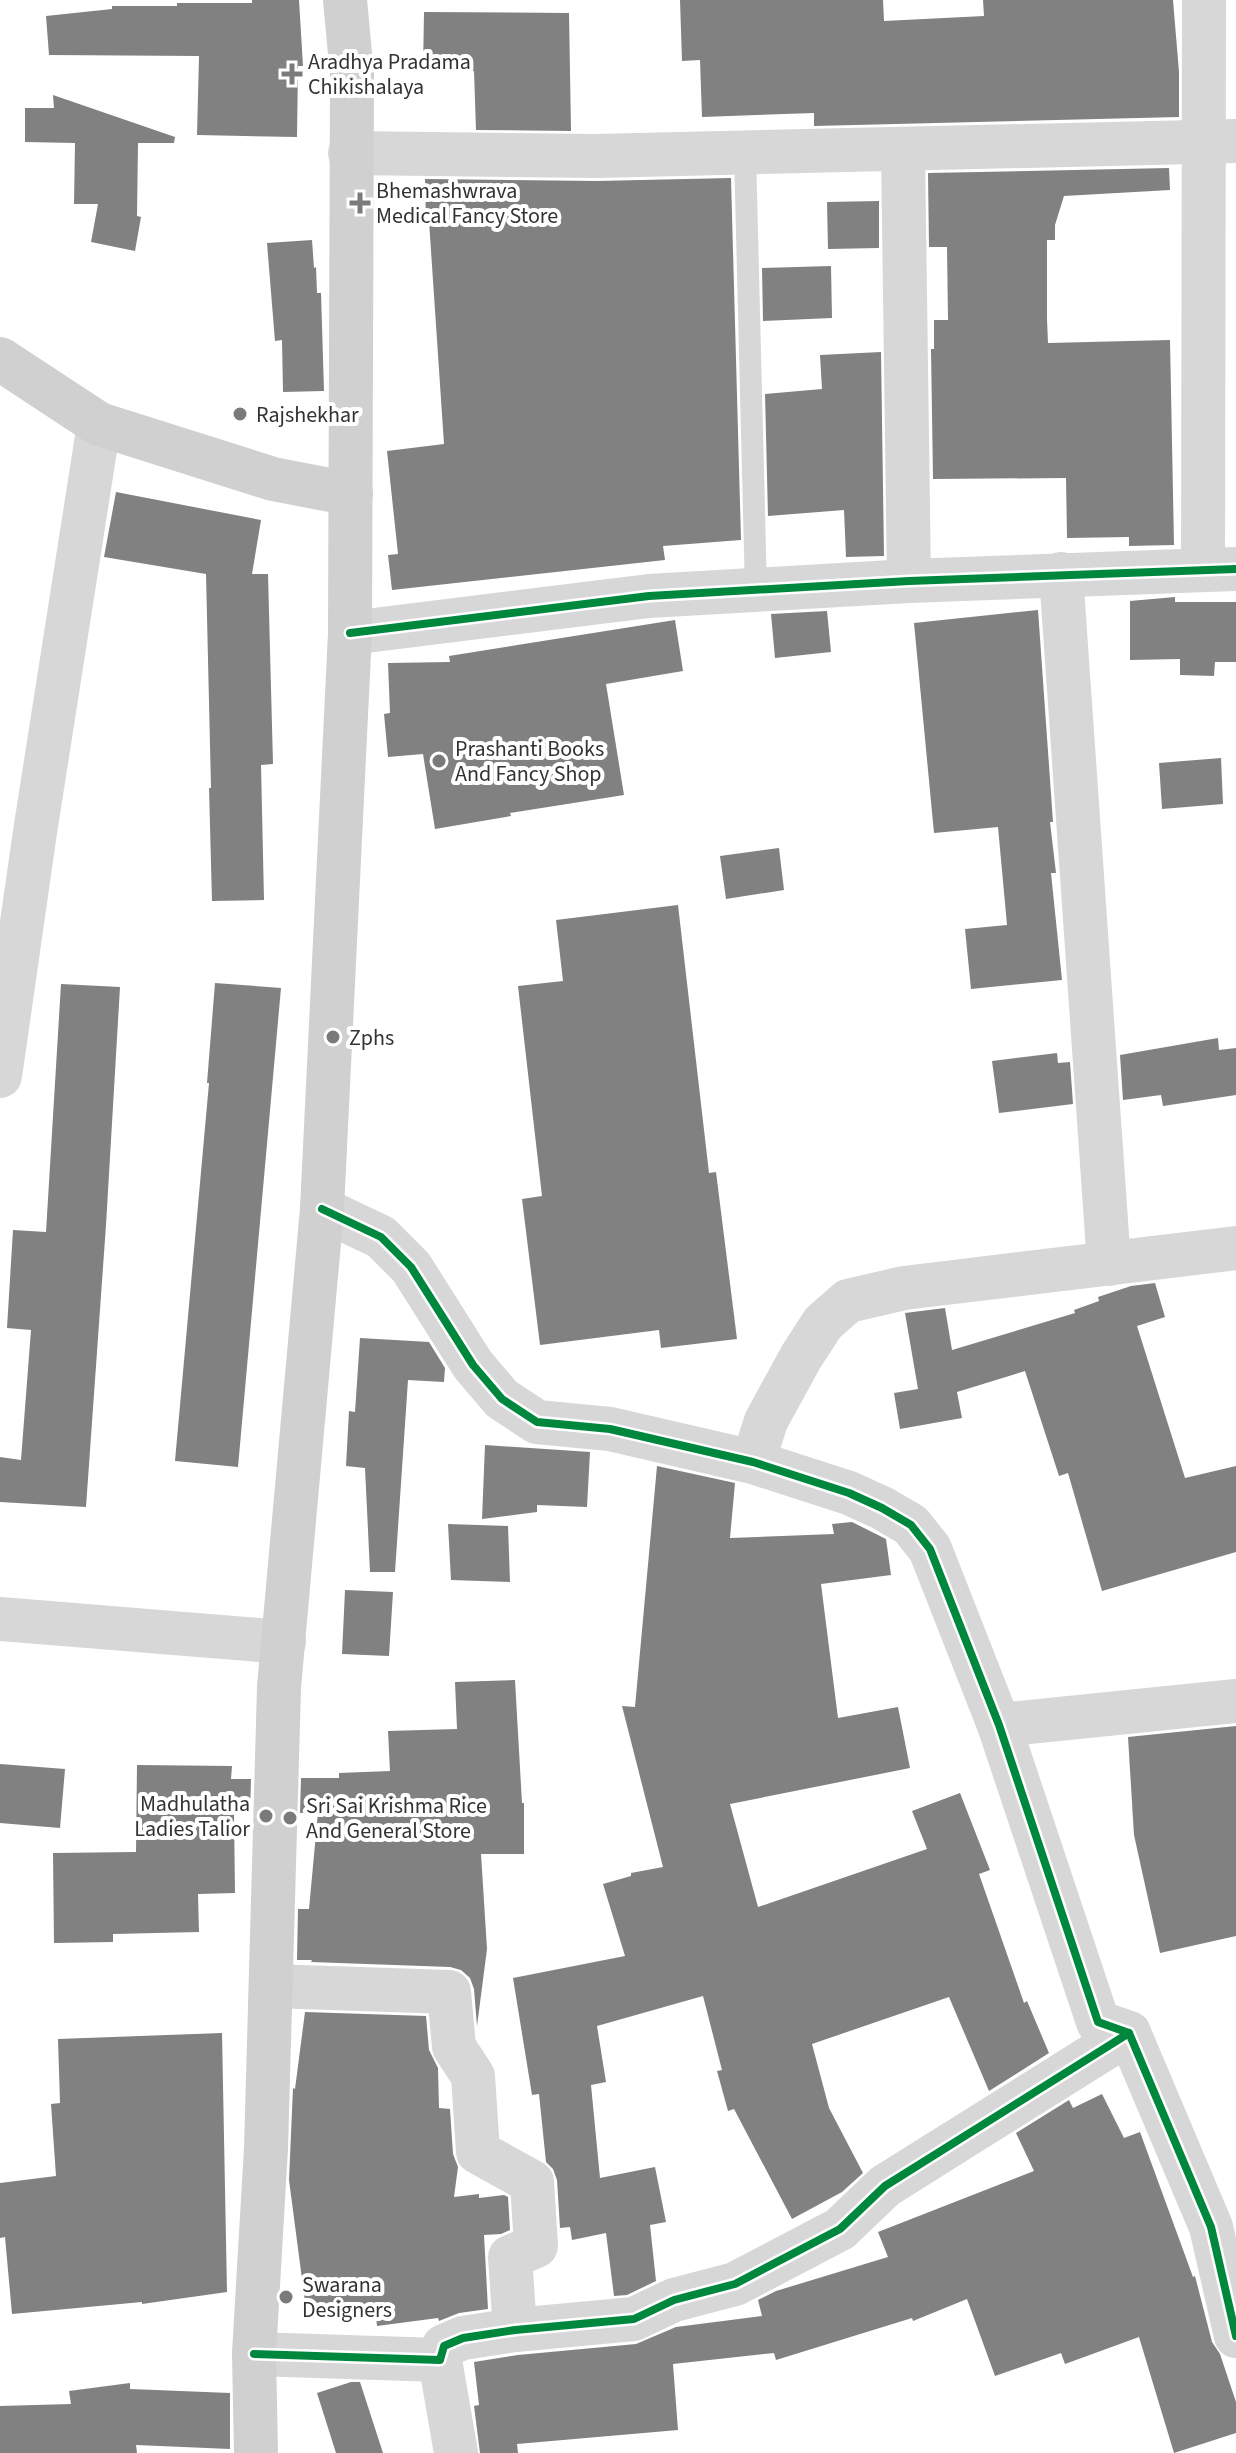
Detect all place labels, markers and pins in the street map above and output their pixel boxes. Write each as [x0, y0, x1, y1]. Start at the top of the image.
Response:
place label: Aradhya Pradama Chikishalaya [308, 46, 471, 103]
marker: Aradhya Pradama Chikishalaya [283, 65, 301, 83]
place label: Bhemashwrava Medical Fancy Store [376, 175, 558, 232]
marker: Bhemashwrava Medical Fancy Store [351, 194, 369, 212]
place label: Rajshekhar [256, 399, 359, 431]
marker: Rajshekhar [231, 405, 249, 423]
place label: Prashanti Books And Fancy Shop [455, 733, 604, 790]
marker: Prashanti Books And Fancy Shop [430, 752, 448, 770]
place label: Zphs [349, 1022, 394, 1054]
marker: Zphs [324, 1028, 342, 1046]
place label: Madhulatha Ladies Talior [134, 1788, 250, 1845]
place label: Sri Sai Krishma Rice And General Store [306, 1790, 487, 1847]
marker: Madhulatha Ladies Talior [257, 1807, 275, 1825]
marker: Sri Sai Krishma Rice And General Store [281, 1809, 299, 1827]
place label: Swarana Designers [302, 2269, 392, 2326]
marker: Swarana Designers [277, 2288, 295, 2306]

